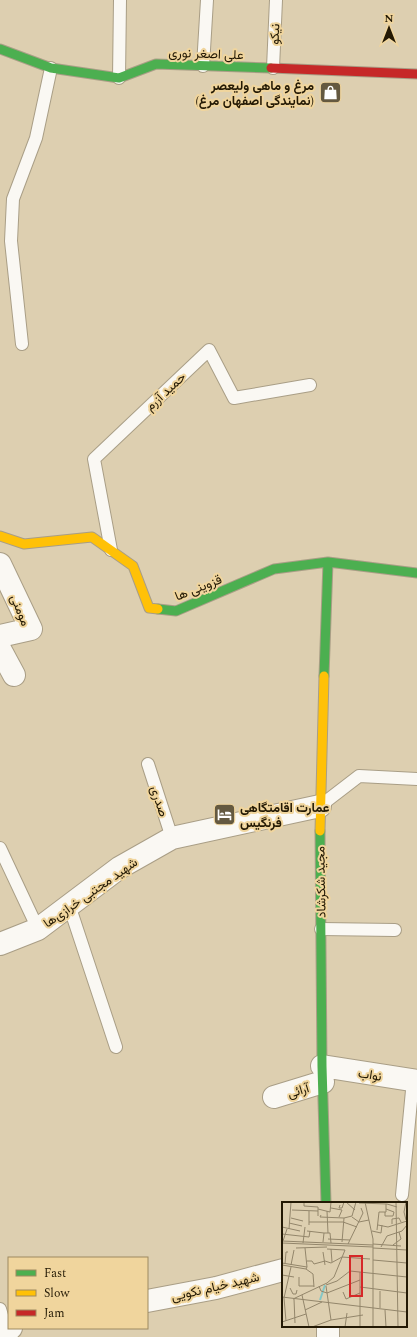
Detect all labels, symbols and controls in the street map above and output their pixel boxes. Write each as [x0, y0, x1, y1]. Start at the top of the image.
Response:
north arrow [369, 8, 409, 48]
text: N [385, 10, 394, 27]
street label: نیکو [264, 23, 286, 45]
street label: علی اصغر نوری [168, 43, 244, 65]
place label: مرغ و ماهی ولیعصر (نمایندگی اصفهان مرغ) [195, 76, 314, 111]
shop icon: مرغ و ماهی ولیعصر (نمایندگی اصفهان مرغ) [317, 79, 343, 105]
street label: حمید آزرم [141, 367, 191, 416]
street label: قزوینی ها [172, 569, 225, 606]
street label: مومنی [5, 592, 35, 629]
street label: صدری [145, 783, 173, 819]
place label: عمارت اقامتگاهی فرنگیس [240, 798, 330, 833]
hotel icon: عمارت اقامتگاهی فرنگیس [212, 801, 238, 827]
street label: مجید شکرشاد [310, 846, 332, 918]
street label: شهید مجتبی خرازی‌ها [39, 853, 142, 933]
street label: نواب [356, 1063, 383, 1087]
street label: آرائی [285, 1078, 313, 1104]
inset map [282, 1202, 407, 1327]
legend [8, 1257, 148, 1329]
text: Fast [44, 1264, 66, 1283]
street label: شهید خیام نکویی [169, 1267, 261, 1307]
text: Slow [44, 1284, 70, 1303]
text: Jam [44, 1304, 65, 1323]

